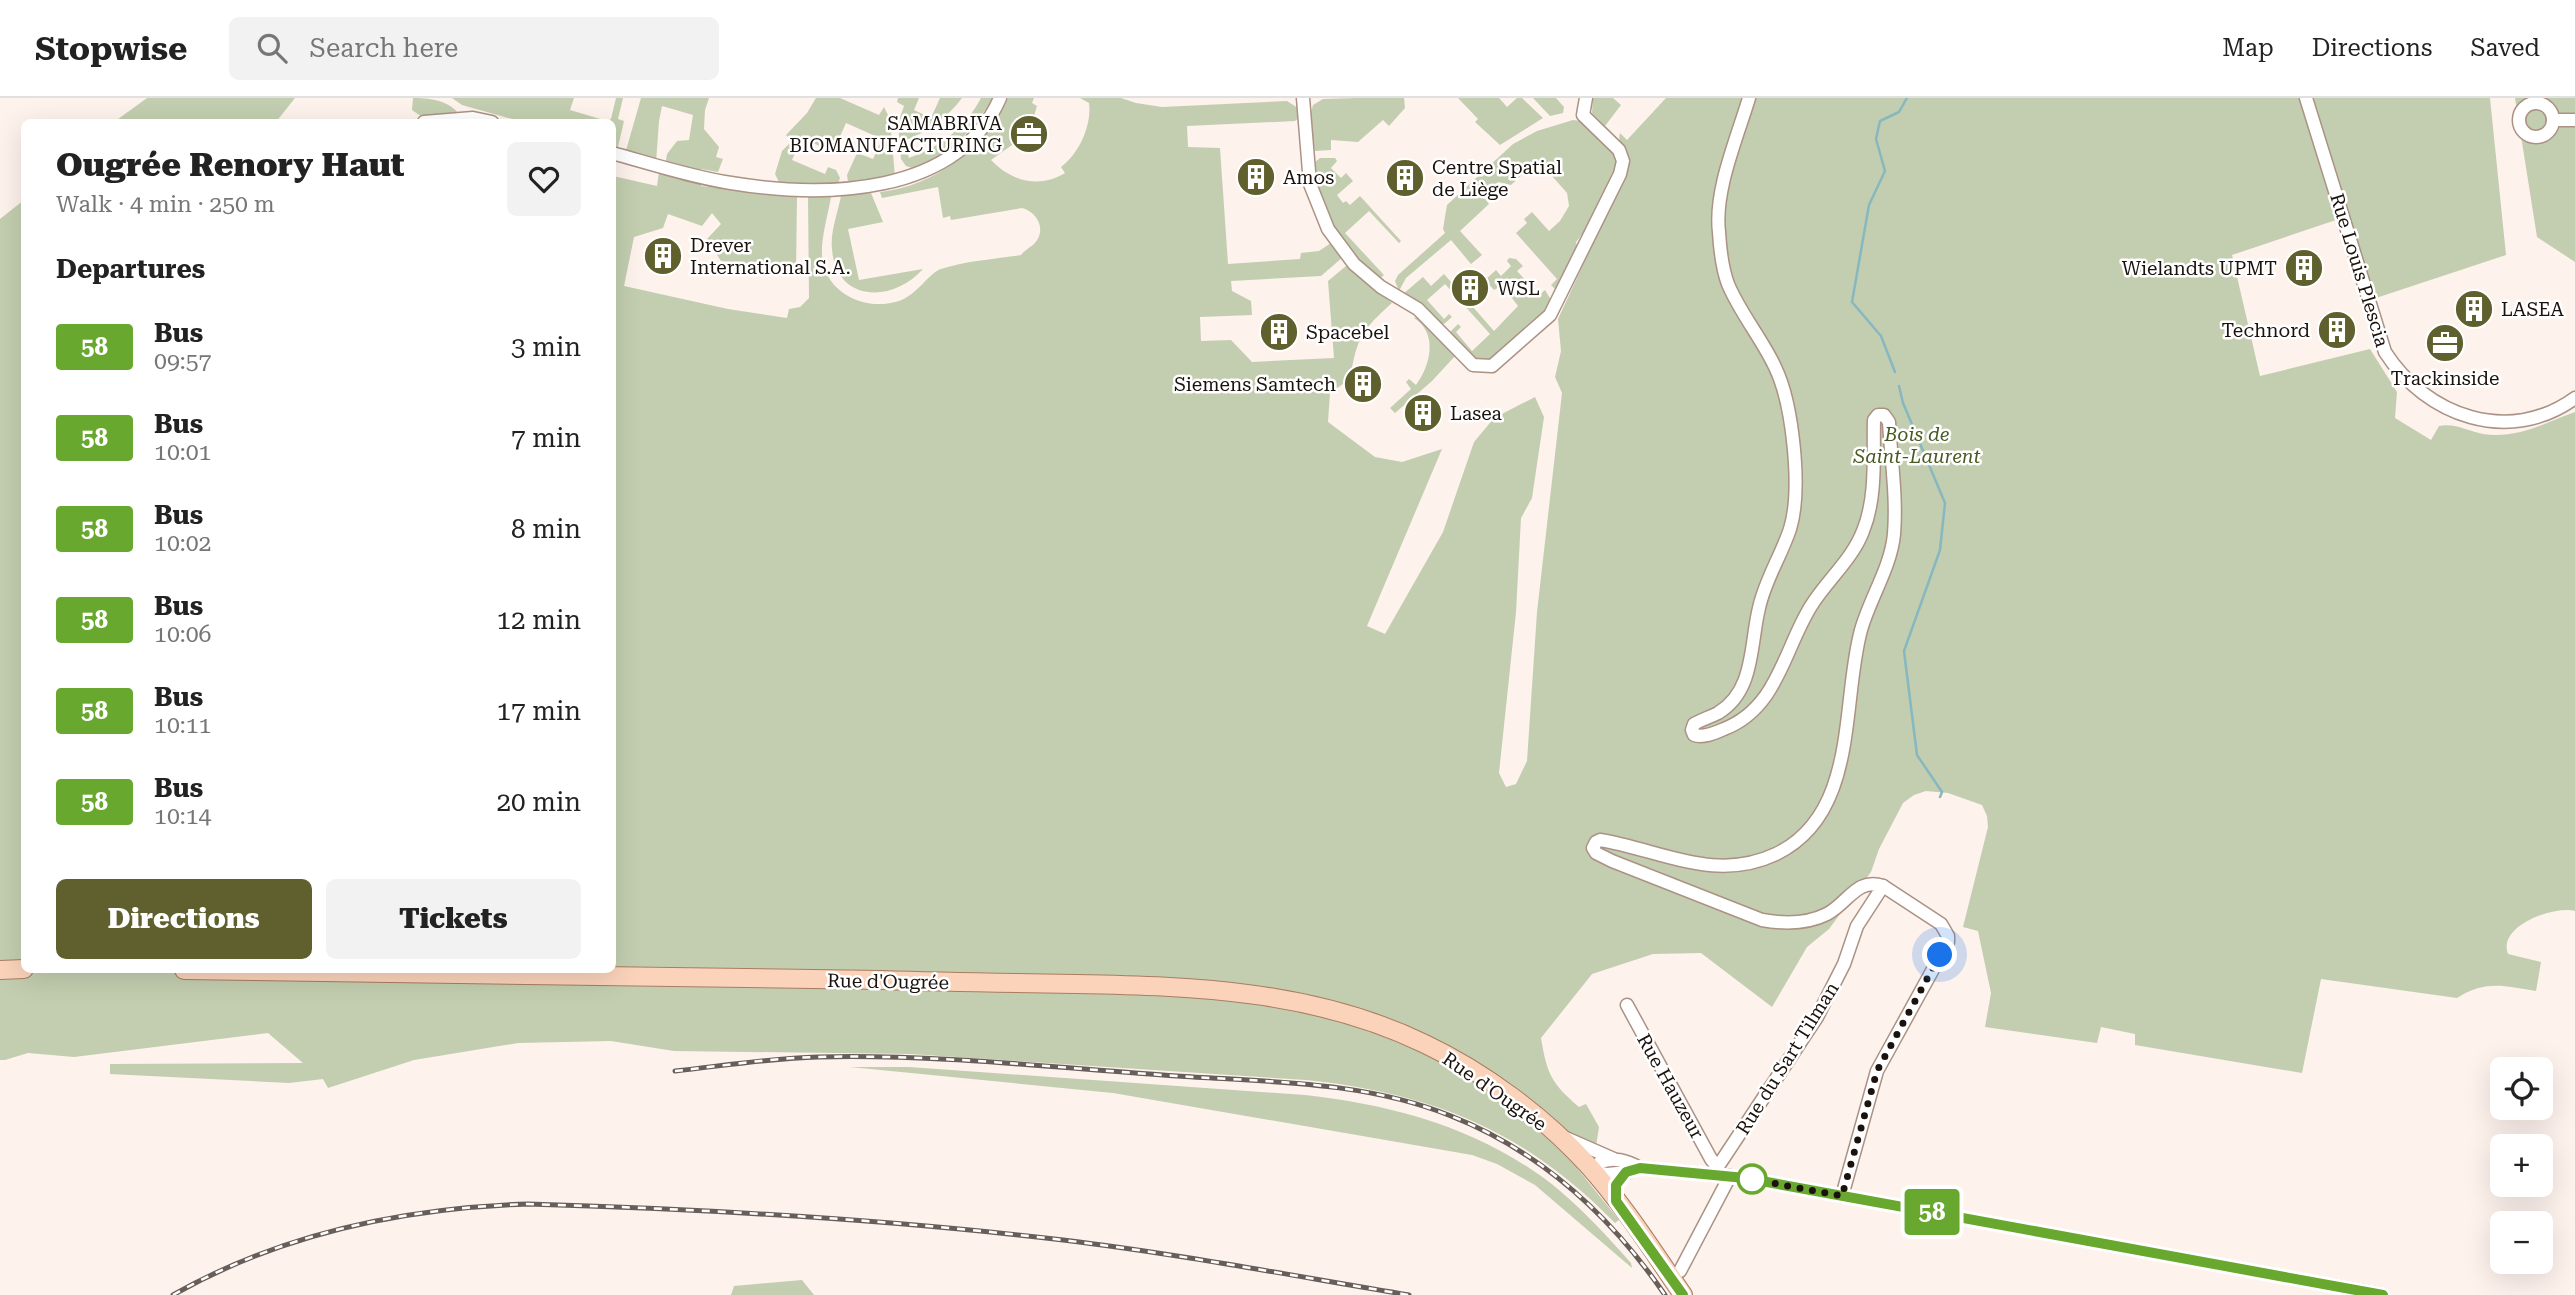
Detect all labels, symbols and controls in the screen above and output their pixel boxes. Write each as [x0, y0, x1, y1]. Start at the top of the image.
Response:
search box [229, 17, 719, 80]
text: Stopwise [35, 29, 187, 68]
icon: search [253, 29, 291, 67]
text: Search here [309, 33, 458, 63]
text: Map [2222, 34, 2274, 62]
text: Directions [2312, 34, 2432, 62]
text: Saved [2470, 34, 2540, 62]
place label: SAMABRIVA BIOMANUFACTURING [789, 112, 1003, 157]
office icon: SAMABRIVA BIOMANUFACTURING [1008, 113, 1050, 155]
button: heart [507, 142, 581, 216]
text: Ougrée Renory Haut [56, 145, 405, 184]
building icon: Amos [1235, 156, 1277, 198]
place label: Centre Spatial de Liège [1432, 156, 1562, 201]
building icon: Centre Spatial de Liège [1384, 157, 1426, 199]
place label: Amos [1283, 166, 1334, 189]
street label: Rue Louis Plescia [2325, 190, 2394, 350]
text: Walk · 4 min · 250 m [56, 191, 275, 218]
place label: Drever International S.A. [690, 234, 851, 279]
building icon: Drever International S.A. [642, 235, 684, 277]
building icon: Wielandts UPMT [2283, 247, 2325, 289]
text: Departures [56, 254, 205, 284]
place label: Wielandts UPMT [2122, 257, 2277, 280]
building icon: WSL [1449, 267, 1491, 309]
place label: WSL [1497, 277, 1540, 300]
building icon: LASEA [2453, 288, 2495, 330]
place label: LASEA [2501, 298, 2565, 321]
building icon: Technord [2316, 309, 2358, 351]
building icon: Spacebel [1258, 311, 1300, 353]
text: Bus [154, 318, 203, 348]
place label: Technord [2221, 319, 2310, 342]
place label: Spacebel [1306, 321, 1390, 344]
office icon: Trackinside [2424, 322, 2466, 364]
text: 3 min [511, 332, 581, 362]
text: 58 [81, 333, 108, 361]
text: 09:57 [154, 348, 211, 375]
building icon: Siemens Samtech [1342, 363, 1384, 405]
place label: Trackinside [2391, 367, 2499, 390]
place label: Siemens Samtech [1174, 373, 1336, 396]
building icon: Lasea [1402, 392, 1444, 434]
place label: Lasea [1450, 402, 1503, 425]
text: Bus [154, 409, 203, 439]
text: 7 min [511, 423, 581, 453]
park label: Bois de Saint-Laurent [1852, 423, 1981, 468]
text: 58 [81, 424, 108, 452]
text: 10:01 [154, 439, 211, 466]
text: Bus [154, 500, 203, 530]
text: 8 min [511, 514, 581, 544]
text: 58 [81, 515, 108, 543]
text: 10:02 [154, 530, 211, 557]
text: Bus [154, 591, 203, 621]
text: 12 min [497, 605, 581, 635]
text: 58 [81, 606, 108, 634]
text: 10:06 [154, 621, 211, 648]
text: Bus [154, 682, 203, 712]
text: 17 min [497, 696, 581, 726]
text: 58 [81, 697, 108, 725]
text: 10:11 [154, 712, 211, 739]
text: Bus [154, 773, 203, 803]
text: 20 min [497, 787, 581, 817]
text: 58 [81, 788, 108, 816]
text: 10:14 [154, 803, 211, 830]
button: Directions [56, 879, 312, 959]
button: Tickets [326, 879, 581, 959]
your location [1922, 937, 1957, 972]
street label: Rue d'Ougrée [827, 969, 949, 994]
street label: Rue du Sart Tilman [1731, 978, 1844, 1139]
street label: Rue Hauzeur [1632, 1030, 1709, 1143]
street label: Rue d'Ougrée [1438, 1047, 1551, 1136]
map controls [2490, 1057, 2553, 1274]
button: locate [2490, 1057, 2553, 1120]
button: + [2490, 1134, 2553, 1197]
unlabelled marker [1737, 1164, 1767, 1194]
line badge: 58 [1900, 1189, 1964, 1235]
text: 58 [1919, 1198, 1945, 1226]
button: − [2490, 1211, 2553, 1274]

